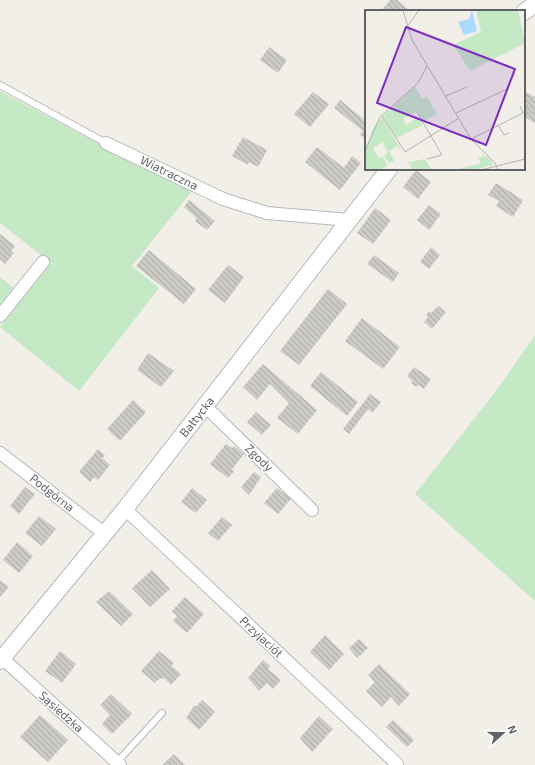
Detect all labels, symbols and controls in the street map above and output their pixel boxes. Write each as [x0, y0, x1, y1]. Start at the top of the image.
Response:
inset map [365, 10, 525, 170]
street label: Wiatraczna [138, 152, 201, 192]
street label: Bałtycka [176, 393, 216, 439]
street label: Zgody [243, 441, 277, 474]
street label: Podgórna [28, 471, 78, 514]
street label: Przyjaciół [237, 613, 286, 660]
street label: Sąsiedzka [37, 688, 87, 735]
north arrow [483, 713, 523, 753]
text: N [505, 723, 520, 735]

